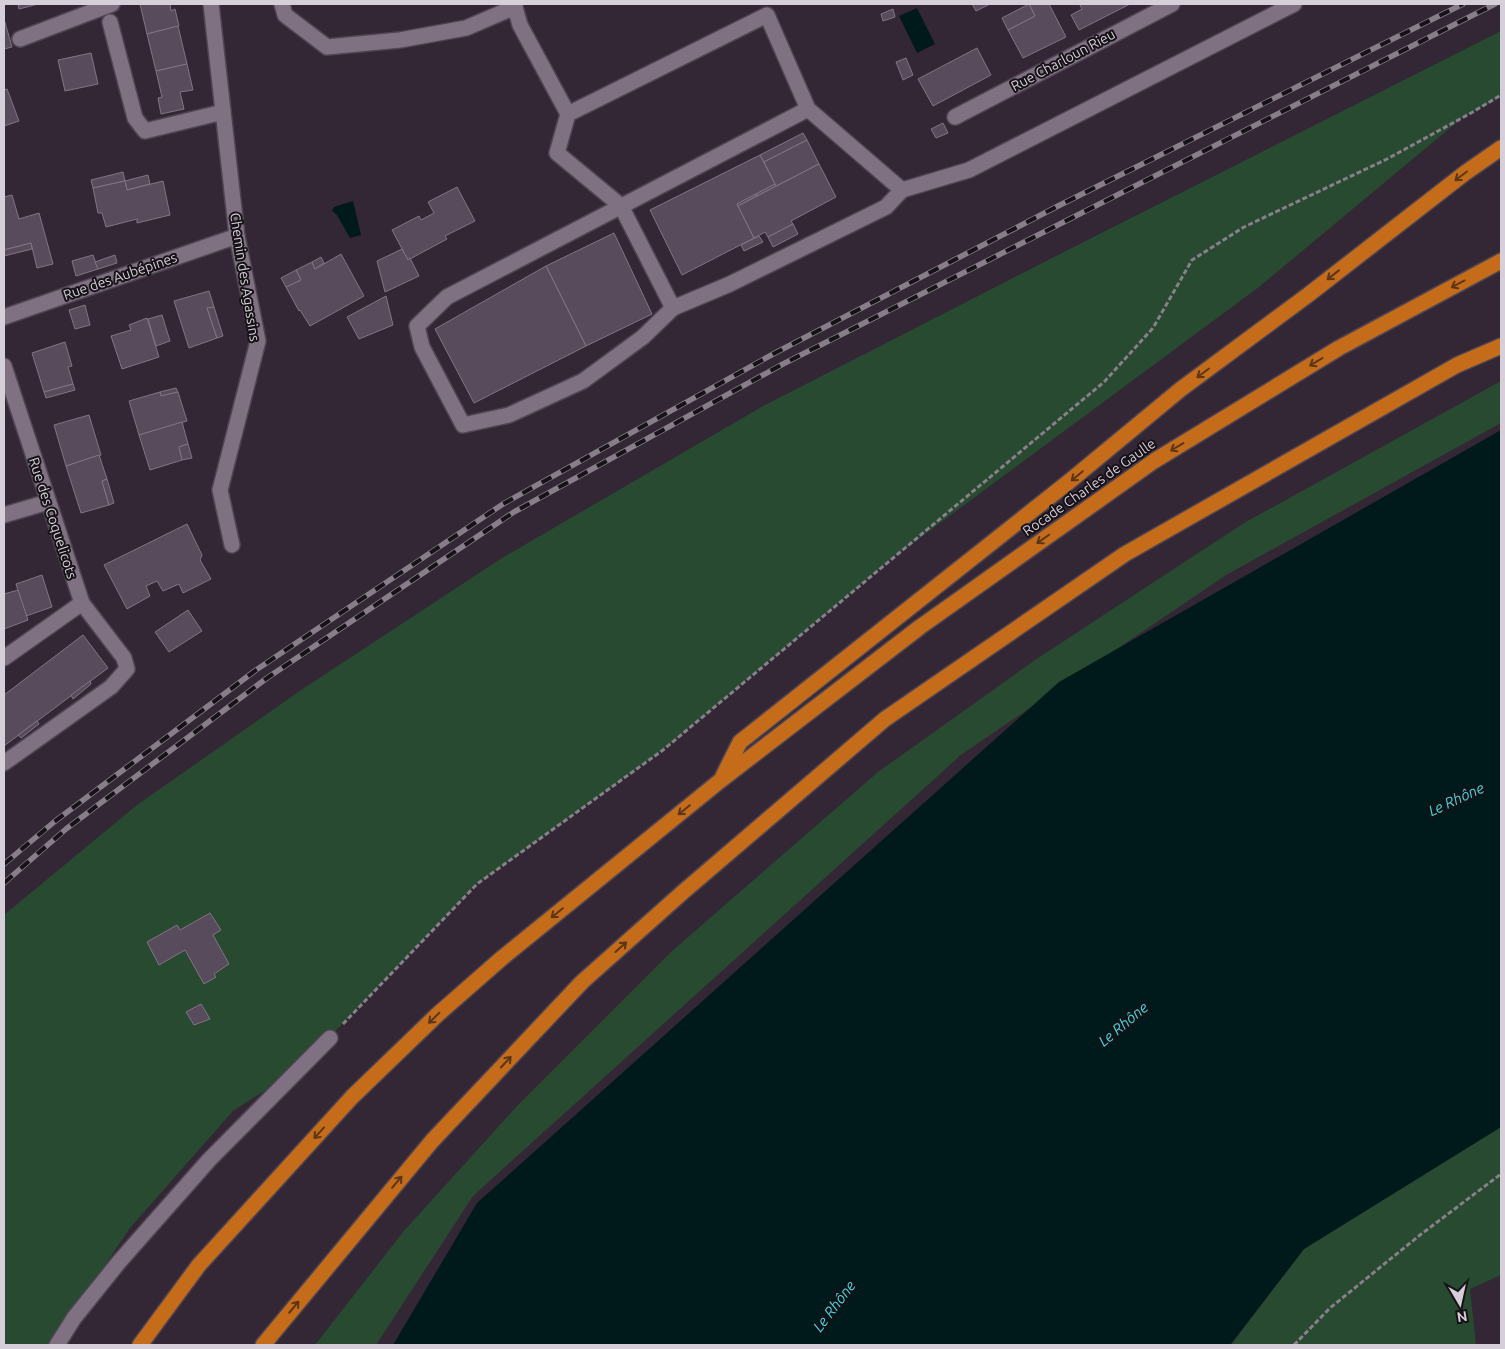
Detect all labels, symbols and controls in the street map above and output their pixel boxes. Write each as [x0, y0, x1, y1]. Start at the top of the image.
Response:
street label: Rue Charloun Rieu [1008, 26, 1118, 94]
one-way arrow [1454, 171, 1468, 181]
street label: Chemin des Agassins [227, 211, 263, 343]
street label: Rue des Aubépines [61, 249, 179, 303]
one-way arrow [1327, 270, 1340, 281]
one-way arrow [1451, 279, 1466, 289]
one-way arrow [1309, 358, 1323, 368]
one-way arrow [1196, 368, 1210, 378]
street label: Rocade Charles de Gaulle [1020, 435, 1158, 539]
one-way arrow [1170, 442, 1184, 452]
street label: Rue des Coquelicots [26, 455, 80, 581]
one-way arrow [1071, 470, 1084, 481]
one-way arrow [1036, 534, 1050, 544]
water label: Le Rhône [1426, 779, 1487, 819]
one-way arrow [677, 805, 690, 816]
one-way arrow [551, 907, 564, 918]
one-way arrow [615, 941, 628, 953]
water label: Le Rhône [1095, 998, 1152, 1050]
one-way arrow [427, 1012, 440, 1024]
one-way arrow [500, 1055, 512, 1068]
one-way arrow [313, 1127, 325, 1140]
one-way arrow [392, 1176, 403, 1189]
water label: Le Rhône [809, 1277, 859, 1335]
north arrow [1435, 1279, 1485, 1329]
one-way arrow [288, 1301, 299, 1314]
text: N [1456, 1308, 1468, 1326]

